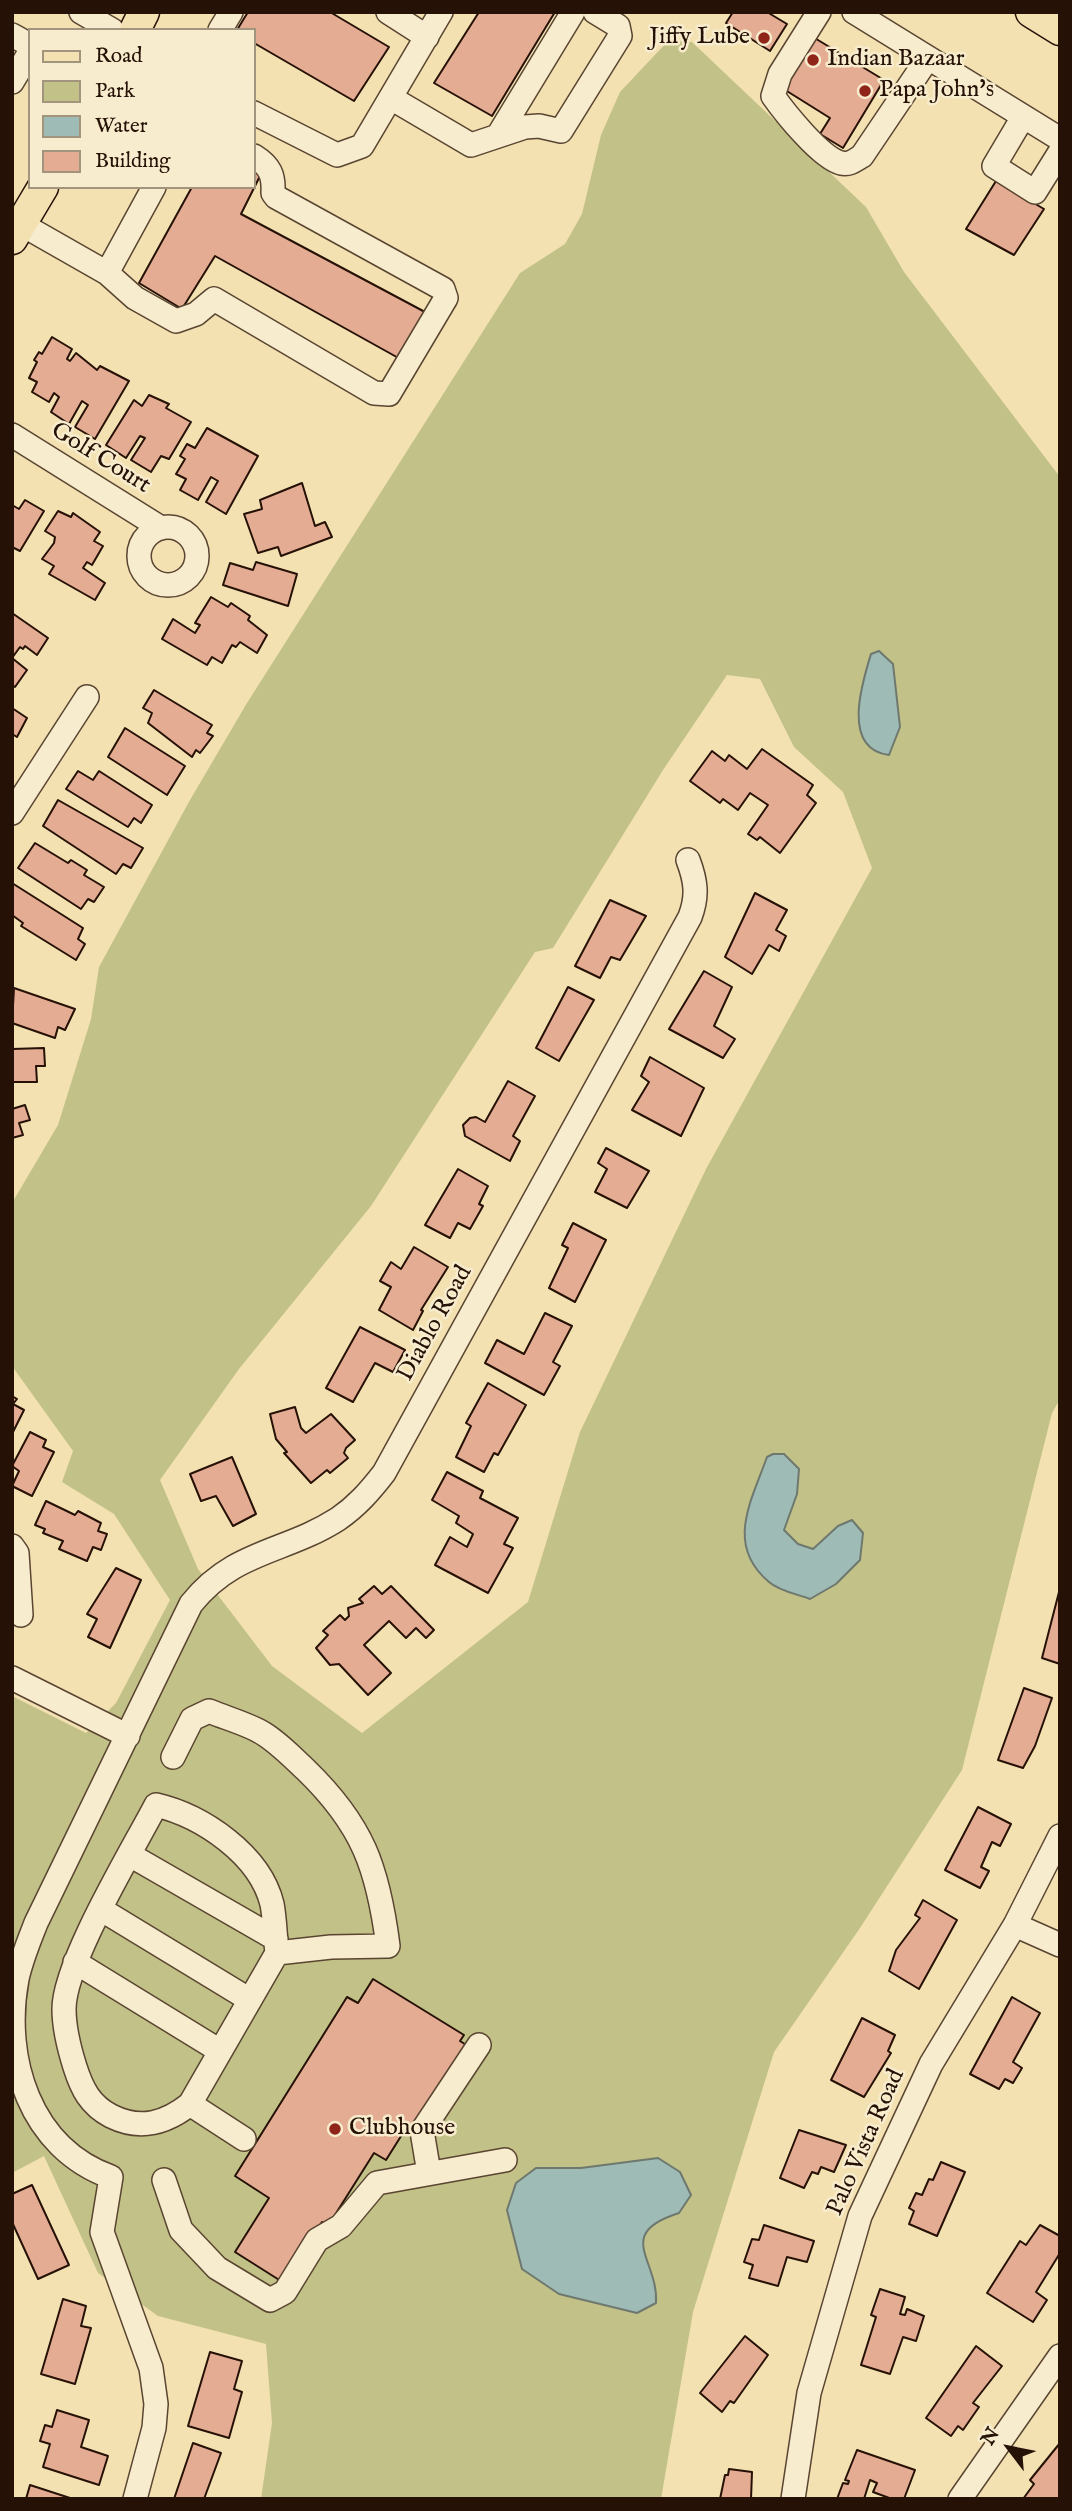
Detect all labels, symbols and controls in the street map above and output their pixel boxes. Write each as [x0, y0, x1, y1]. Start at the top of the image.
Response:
place label: Jiffy Lube [649, 24, 750, 52]
legend [28, 28, 256, 189]
marker: Jiffy Lube [756, 30, 772, 46]
text: Road [95, 43, 142, 70]
place label: Indian Bazaar [827, 46, 965, 74]
marker: Indian Bazaar [805, 52, 821, 68]
place label: Papa John's [879, 77, 994, 105]
text: Park [95, 78, 135, 105]
marker: Papa John's [857, 83, 873, 99]
text: Water [95, 113, 147, 140]
text: Building [95, 148, 170, 175]
street label: Golf Court [45, 417, 155, 501]
street label: Diablo Road [392, 1261, 480, 1387]
street label: Palo Vista Road [822, 2065, 912, 2221]
place label: Clubhouse [349, 2115, 455, 2143]
marker: Clubhouse [327, 2121, 343, 2137]
north arrow [974, 2413, 1044, 2483]
text: N [977, 2424, 1006, 2450]

